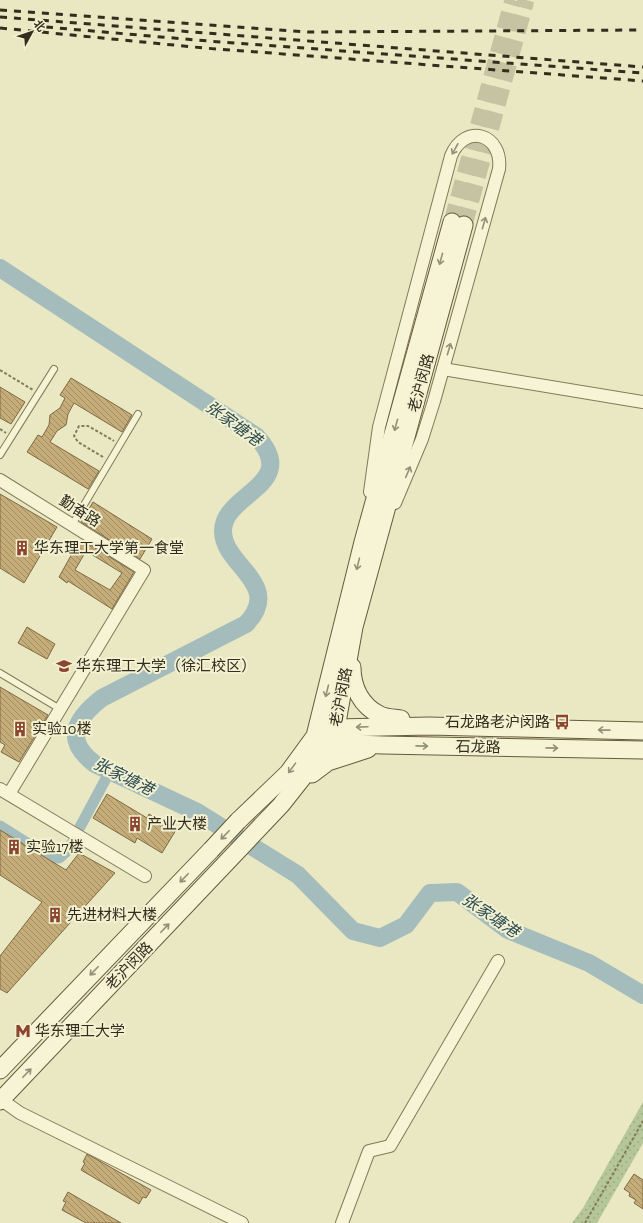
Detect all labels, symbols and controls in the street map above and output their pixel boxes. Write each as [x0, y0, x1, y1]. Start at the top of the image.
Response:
north arrow [12, 12, 52, 52]
text: 北 [31, 18, 48, 34]
one-way arrow [450, 143, 458, 155]
one-way arrow [481, 217, 488, 230]
one-way arrow [437, 253, 444, 266]
one-way arrow [446, 342, 453, 355]
street label: 老沪闵路 [405, 352, 437, 414]
water label: 张家塘港 [202, 397, 267, 451]
one-way arrow [391, 419, 399, 432]
one-way arrow [405, 466, 412, 478]
street label: 勤奋路 [56, 491, 104, 531]
building icon: 华东理工大学第一食堂 [13, 539, 31, 557]
place label: 华东理工大学第一食堂 [34, 539, 184, 557]
one-way arrow [354, 557, 361, 570]
school or university icon: 华东理工大学（徐汇校区） [55, 657, 73, 675]
place label: 华东理工大学（徐汇校区） [76, 657, 256, 675]
street label: 老沪闵路 [326, 666, 356, 728]
one-way arrow [323, 684, 331, 697]
place label: 石龙路老沪闵路 [445, 713, 550, 731]
bus stop icon: 石龙路老沪闵路 [553, 713, 571, 731]
building icon: 实验10楼 [11, 720, 29, 738]
place label: 实验10楼 [32, 720, 91, 738]
one-way arrow [356, 724, 369, 731]
one-way arrow [598, 727, 611, 734]
street label: 石龙路 [455, 738, 501, 756]
one-way arrow [415, 742, 428, 750]
one-way arrow [545, 744, 558, 752]
water label: 张家塘港 [91, 754, 158, 800]
one-way arrow [288, 762, 296, 773]
building icon: 产业大楼 [126, 815, 144, 833]
place label: 产业大楼 [147, 815, 207, 833]
one-way arrow [220, 830, 229, 840]
building icon: 实验17楼 [5, 838, 23, 856]
place label: 实验17楼 [26, 838, 84, 856]
one-way arrow [179, 873, 189, 883]
water label: 张家塘港 [459, 890, 524, 942]
building icon: 先进材料大楼 [46, 906, 64, 924]
place label: 先进材料大楼 [67, 906, 157, 924]
one-way arrow [160, 923, 169, 933]
street label: 老沪闵路 [102, 938, 156, 994]
one-way arrow [90, 966, 99, 976]
metro station icon: 华东理工大学 [14, 1022, 32, 1040]
place label: 华东理工大学 [35, 1022, 125, 1040]
one-way arrow [22, 1068, 32, 1078]

